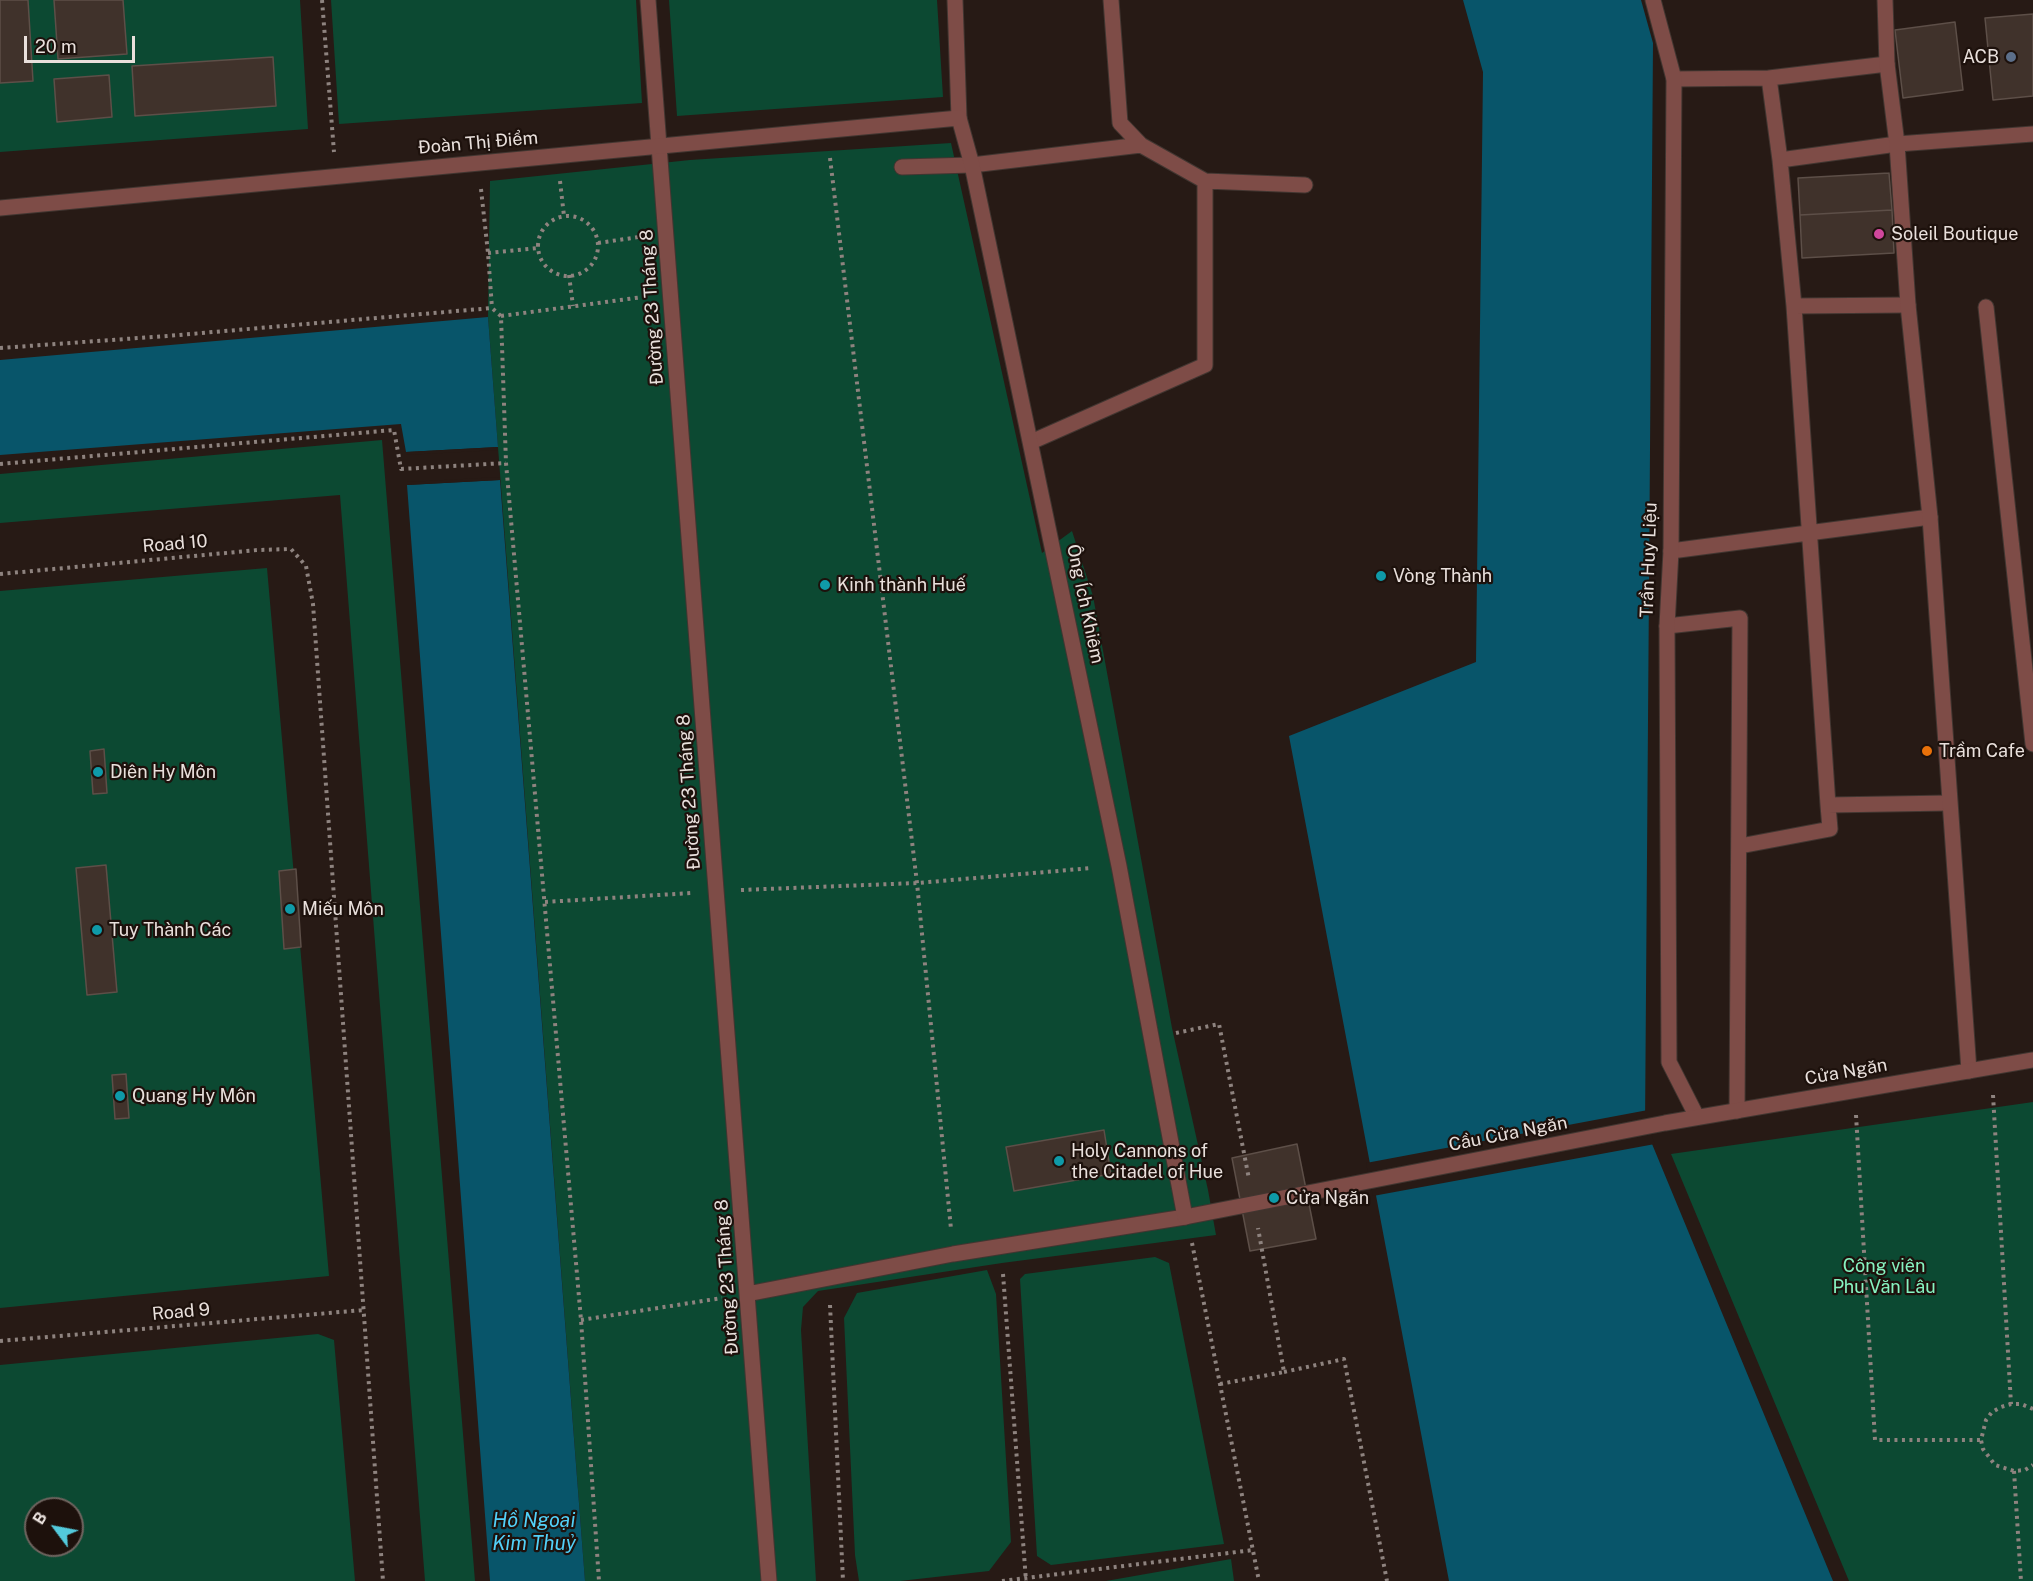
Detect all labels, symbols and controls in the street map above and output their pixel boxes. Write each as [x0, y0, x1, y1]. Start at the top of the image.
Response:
scale bar [27, 24, 138, 62]
text: 20 m [35, 36, 77, 57]
place label: ACB [1962, 46, 1999, 68]
marker: ACB [2004, 50, 2018, 64]
street label: Đoàn Thị Điểm [417, 127, 539, 159]
place label: Soleil Boutique [1891, 223, 2018, 245]
marker: Soleil Boutique [1872, 227, 1886, 241]
street label: Đường 23 Tháng 8 [636, 228, 668, 386]
street label: Trần Huy Liệu [1636, 502, 1662, 618]
street label: Road 10 [142, 530, 208, 558]
street label: Ông Ích Khiêm [1062, 542, 1108, 666]
place label: Vòng Thành [1393, 565, 1492, 587]
marker: Vòng Thành [1374, 569, 1388, 583]
place label: Kinh thành Huế [837, 574, 966, 596]
marker: Kinh thành Huế [818, 578, 832, 592]
street label: Đường 23 Tháng 8 [673, 713, 705, 871]
place label: Trầm Cafe [1939, 740, 2025, 762]
marker: Trầm Cafe [1920, 744, 1934, 758]
place label: Diên Hy Môn [110, 761, 216, 783]
marker: Diên Hy Môn [91, 765, 105, 779]
place label: Miếu Môn [302, 898, 384, 920]
marker: Miếu Môn [283, 902, 297, 916]
place label: Tuy Thành Các [109, 919, 231, 941]
marker: Tuy Thành Các [90, 923, 104, 937]
street label: Cửa Ngăn [1803, 1054, 1889, 1090]
place label: Quang Hy Môn [132, 1085, 256, 1107]
marker: Quang Hy Môn [113, 1089, 127, 1103]
street label: Cầu Cửa Ngăn [1447, 1112, 1569, 1156]
place label: Holy Cannons of the Citadel of Hue [1071, 1140, 1223, 1182]
marker: Holy Cannons of the Citadel of Hue [1052, 1154, 1066, 1168]
place label: Cửa Ngăn [1286, 1187, 1369, 1209]
marker: Cửa Ngăn [1267, 1191, 1281, 1205]
street label: Đường 23 Tháng 8 [711, 1198, 743, 1356]
park label: Công viên Phu Văn Lâu [1832, 1255, 1936, 1298]
street label: Road 9 [151, 1299, 211, 1325]
north arrow [24, 1497, 84, 1557]
text: B [29, 1509, 51, 1528]
water label: Hồ Ngoại Kim Thuỷ [492, 1509, 576, 1556]

